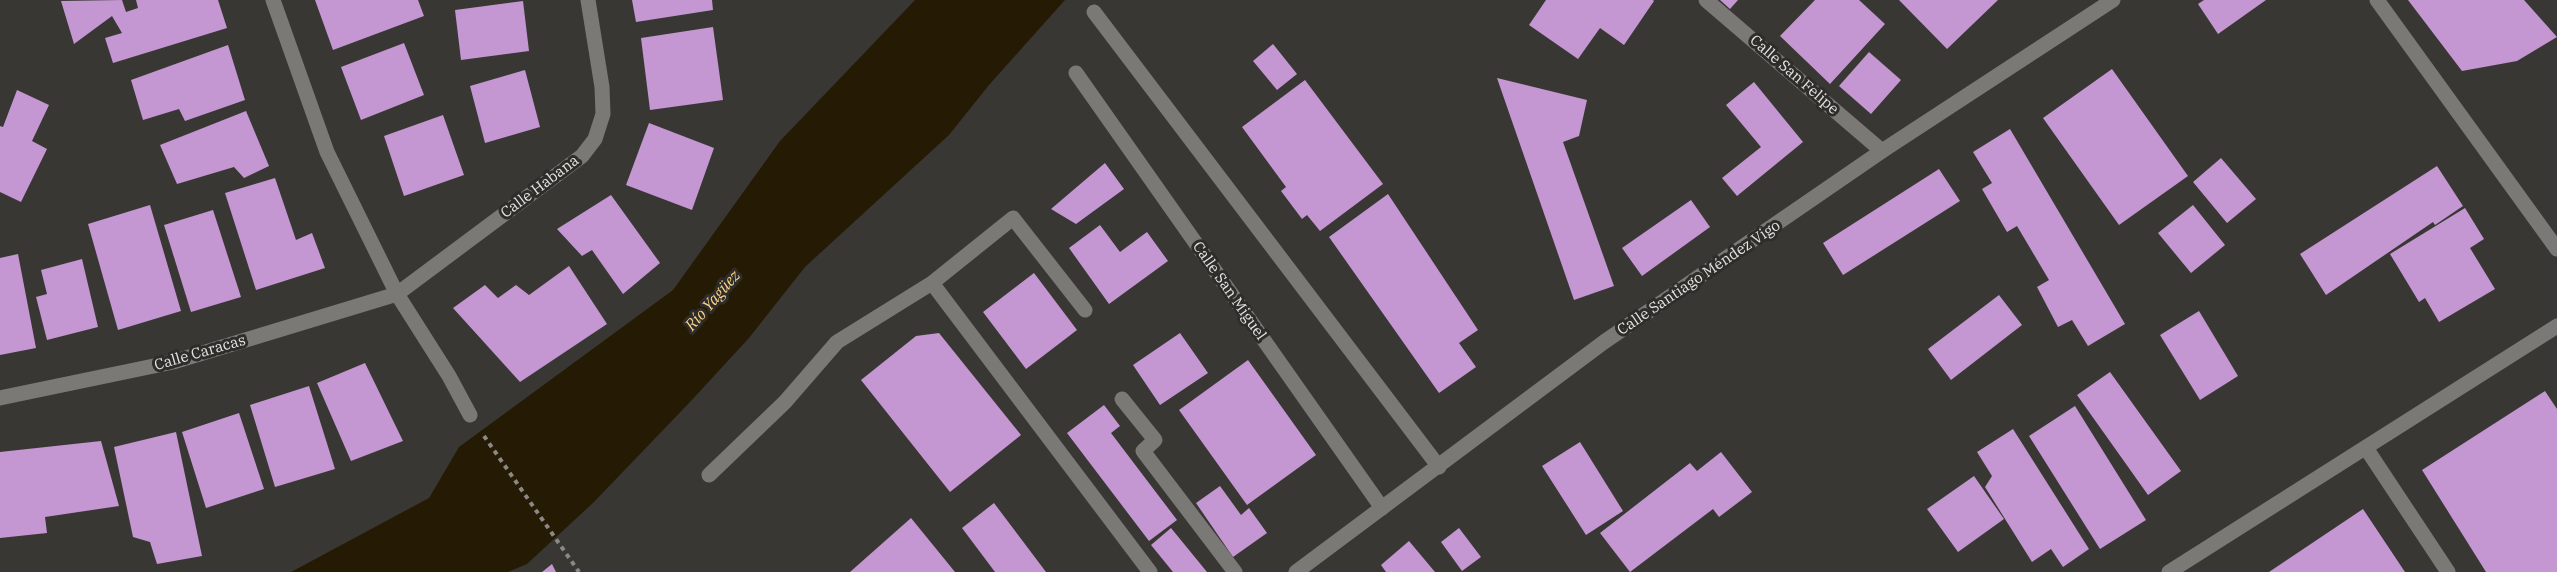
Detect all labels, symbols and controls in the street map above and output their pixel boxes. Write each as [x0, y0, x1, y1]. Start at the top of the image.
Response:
street label: Calle San Felipe [1746, 32, 1842, 118]
street label: Calle Habana [497, 152, 583, 222]
street label: Calle Santiago Méndez Vigo [1614, 217, 1784, 339]
street label: Calle San Miguel [1188, 238, 1270, 344]
water label: Río Yagüez [682, 267, 744, 335]
street label: Calle Caracas [152, 331, 248, 375]

